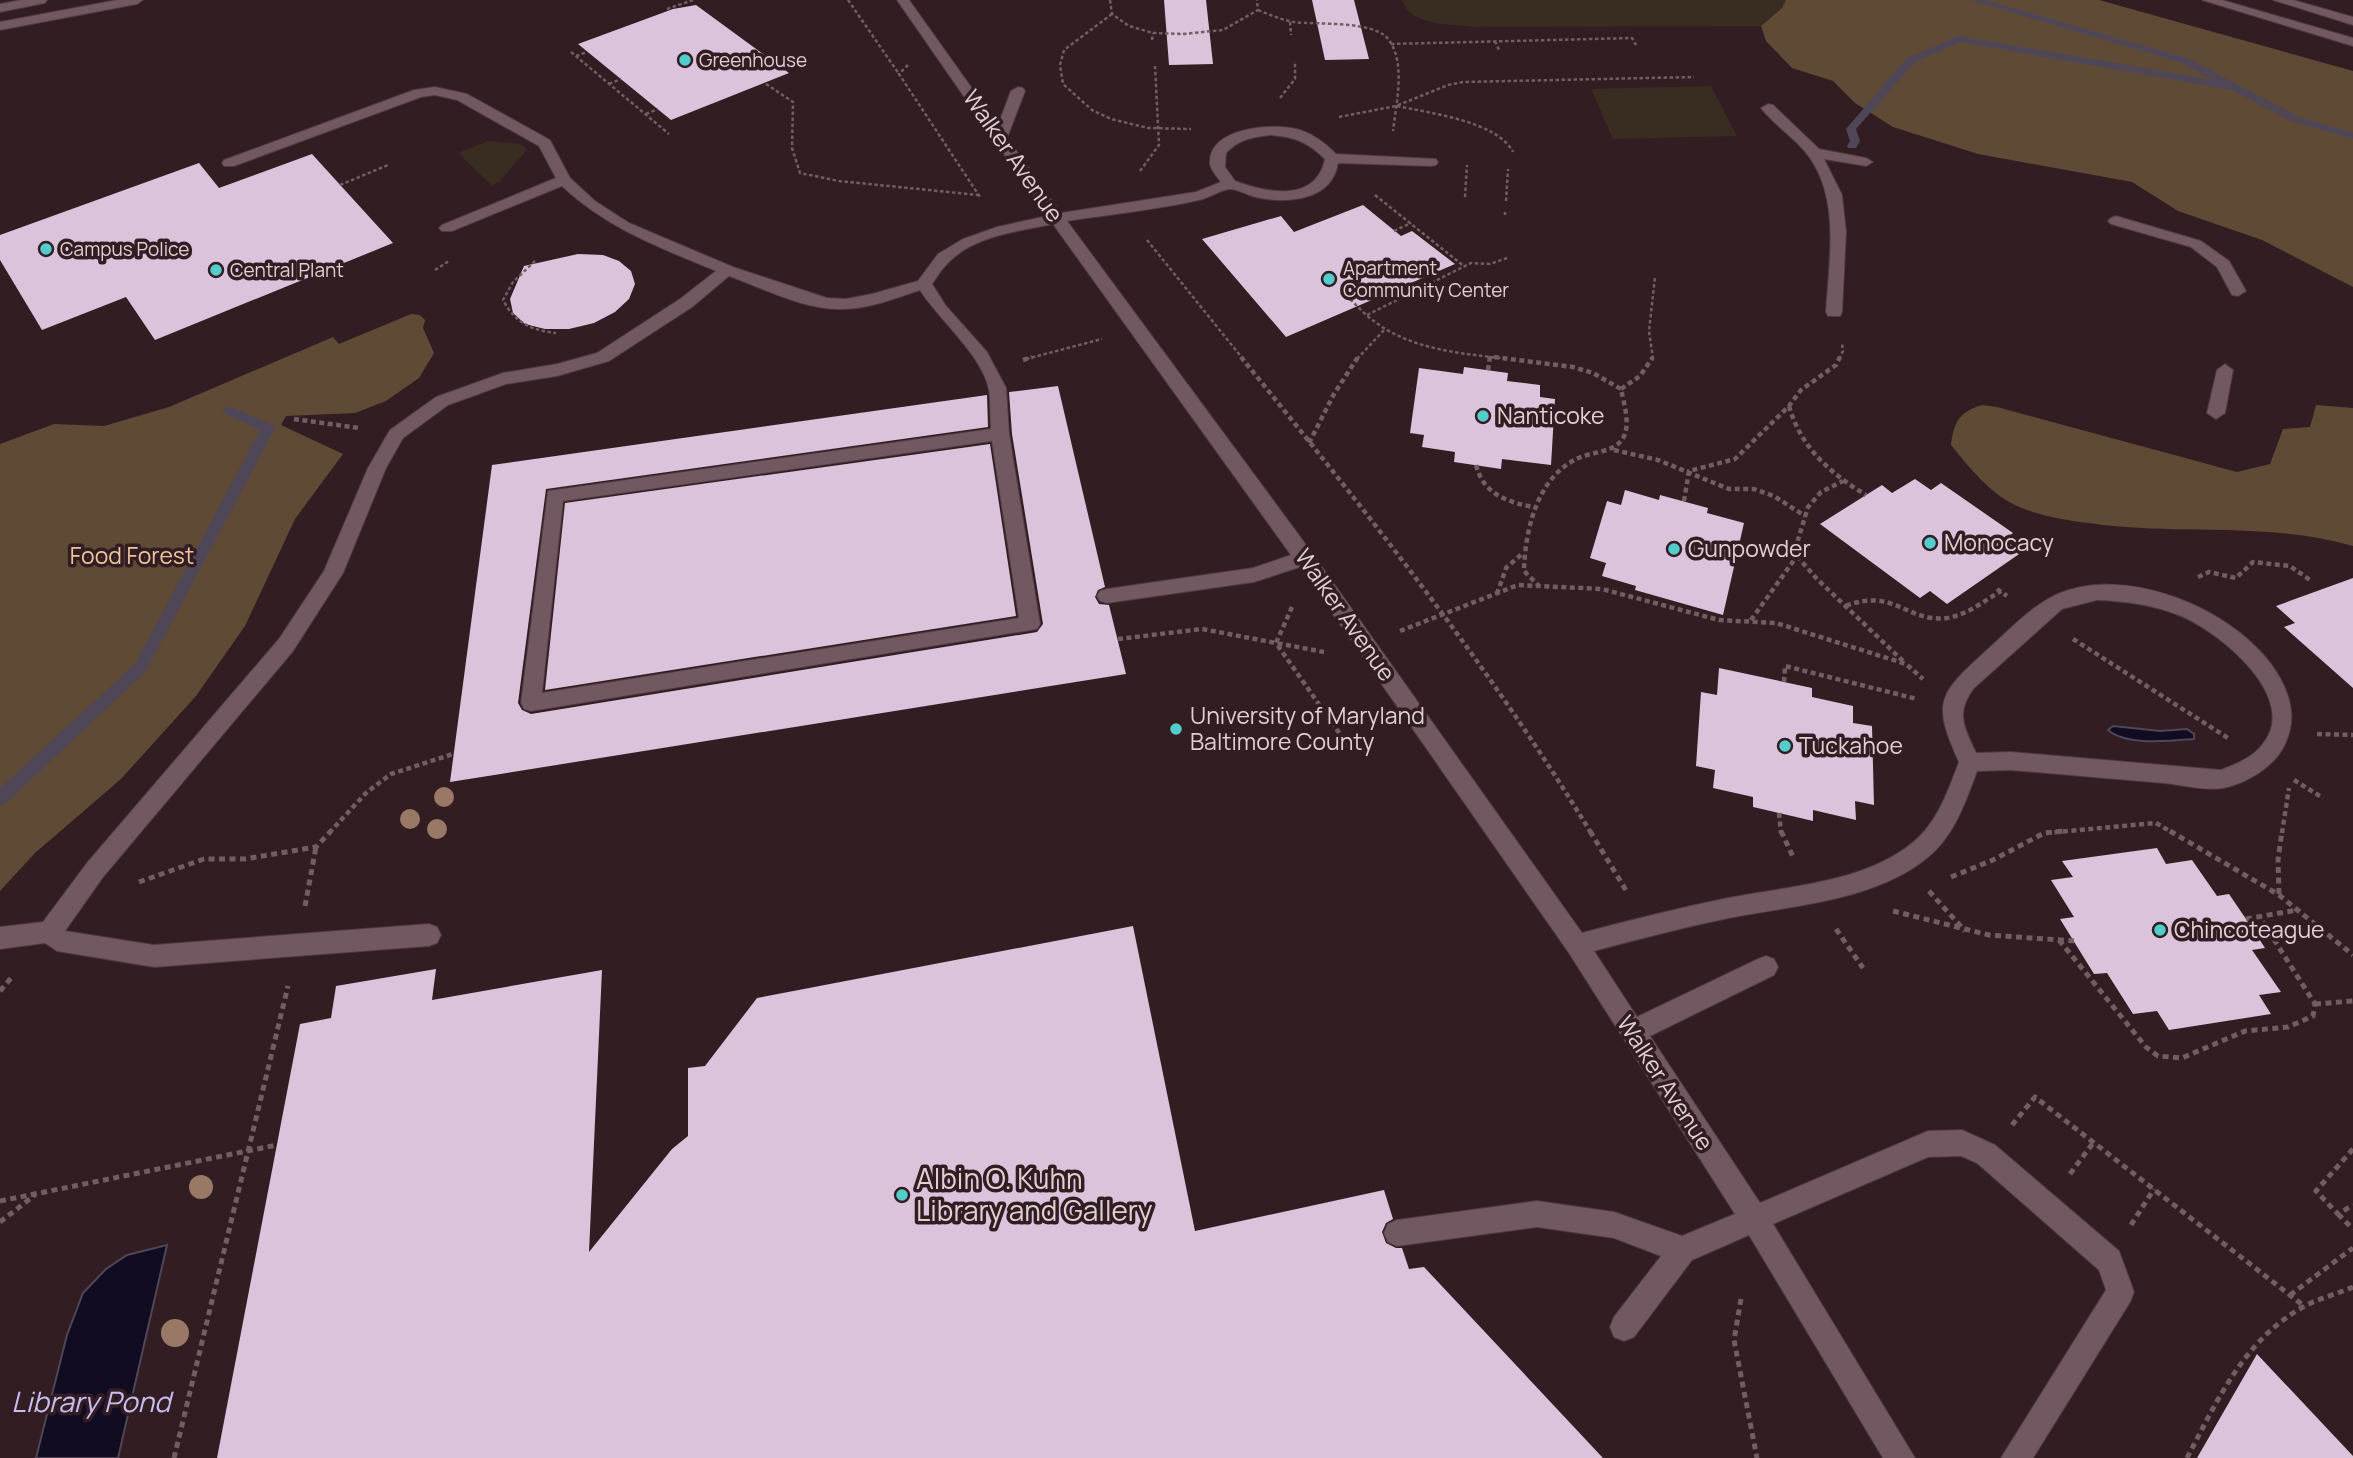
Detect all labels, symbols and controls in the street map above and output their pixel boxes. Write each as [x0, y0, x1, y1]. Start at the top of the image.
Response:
place label: Greenhouse [699, 47, 807, 73]
marker: Greenhouse [677, 52, 693, 68]
street label: Walker Avenue [956, 83, 1071, 228]
place label: Campus Police [60, 236, 189, 262]
marker: Campus Police [38, 241, 54, 257]
place label: Apartment Community Center [1343, 255, 1509, 303]
place label: Central Plant [230, 257, 344, 283]
marker: Central Plant [208, 262, 224, 278]
marker: Apartment Community Center [1321, 271, 1337, 287]
place label: Nanticoke [1497, 399, 1604, 431]
marker: Nanticoke [1475, 408, 1491, 424]
place label: Monocacy [1944, 526, 2054, 558]
place label: Gunpowder [1688, 532, 1811, 564]
marker: Monocacy [1922, 535, 1938, 551]
park label: Food Forest [70, 539, 194, 571]
marker: Gunpowder [1666, 541, 1682, 557]
street label: Walker Avenue [1288, 542, 1403, 687]
place label: University of Maryland Baltimore County [1190, 699, 1425, 757]
marker: University of Maryland Baltimore County [1168, 721, 1184, 737]
place label: Tuckahoe [1799, 729, 1903, 761]
marker: Tuckahoe [1777, 738, 1793, 754]
place label: Chincoteague [2174, 913, 2325, 945]
marker: Chincoteague [2152, 922, 2168, 938]
street label: Walker Avenue [1610, 1009, 1721, 1156]
place label: Albin O. Kuhn Library and Gallery [916, 1159, 1153, 1229]
marker: Albin O. Kuhn Library and Gallery [894, 1187, 910, 1203]
water label: Library Pond [11, 1382, 174, 1420]

